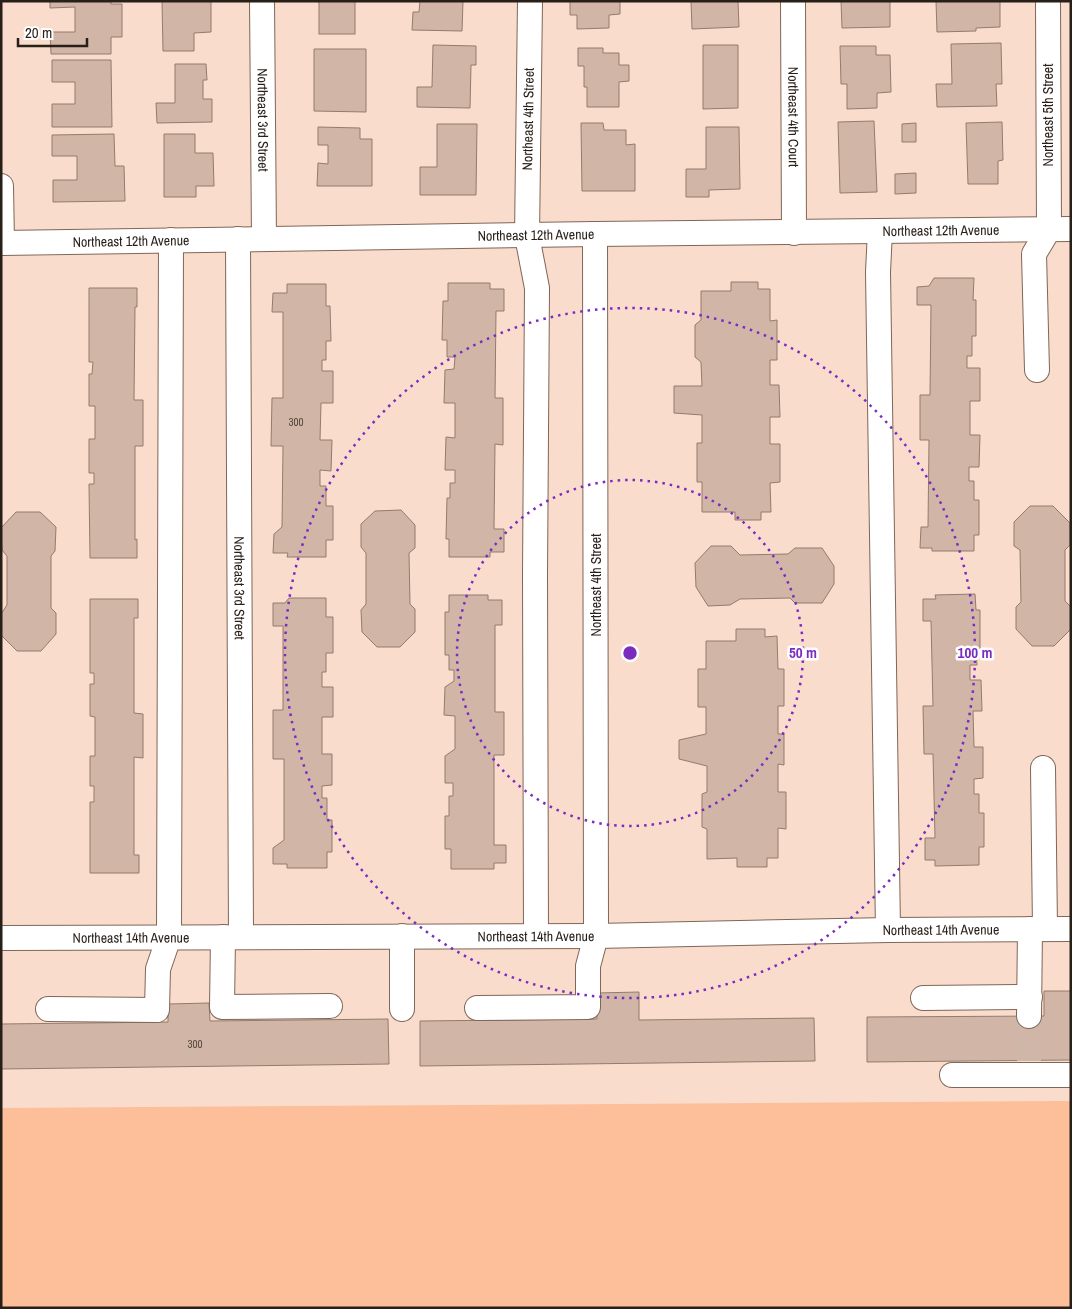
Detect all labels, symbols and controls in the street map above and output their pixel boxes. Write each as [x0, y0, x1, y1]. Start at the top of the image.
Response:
scale bar [18, 15, 86, 47]
text: 20 m [25, 22, 52, 43]
street label: Northeast 5th Street [1039, 64, 1057, 166]
street label: Northeast 4th Street [518, 67, 538, 171]
street label: Northeast 4th Court [784, 67, 803, 167]
street label: Northeast 3rd Street [254, 68, 272, 172]
street label: Northeast 12th Avenue [882, 221, 999, 240]
street label: Northeast 12th Avenue [477, 225, 594, 245]
street label: Northeast 12th Avenue [72, 231, 189, 251]
house number: 300 [288, 415, 304, 429]
street label: Northeast 4th Street [587, 534, 605, 636]
street label: Northeast 3rd Street [230, 536, 249, 640]
text: 50 m [789, 642, 817, 663]
text: 100 m [958, 642, 992, 663]
centre of rings [621, 644, 639, 662]
street label: Northeast 14th Avenue [882, 920, 999, 939]
street label: Northeast 14th Avenue [478, 927, 594, 945]
street label: Northeast 14th Avenue [73, 928, 189, 947]
house number: 300 [187, 1037, 203, 1051]

